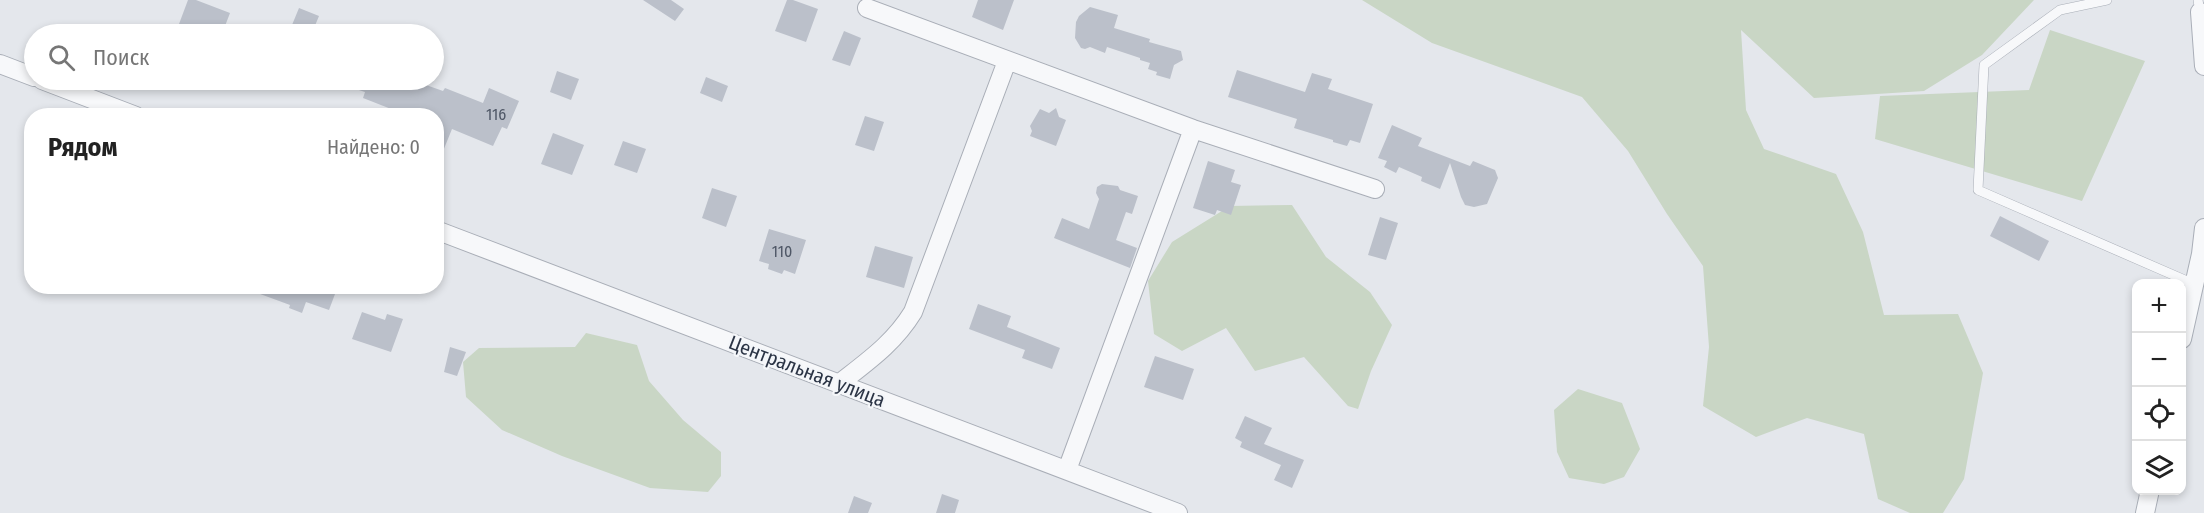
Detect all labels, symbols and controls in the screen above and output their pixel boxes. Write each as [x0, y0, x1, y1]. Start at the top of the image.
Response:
search box [24, 24, 444, 90]
icon: search [45, 41, 78, 74]
text: Поиск [93, 44, 149, 71]
house number: 116 [486, 105, 506, 124]
text: Рядом [48, 132, 117, 163]
text: Найдено: 0 [327, 135, 420, 159]
house number: 110 [772, 242, 792, 261]
map controls [2132, 279, 2186, 495]
button: + [2132, 279, 2186, 333]
street label: Центральная улица [725, 330, 889, 412]
button: − [2132, 333, 2186, 387]
button: locate [2132, 387, 2186, 441]
button: layers [2132, 441, 2186, 495]

